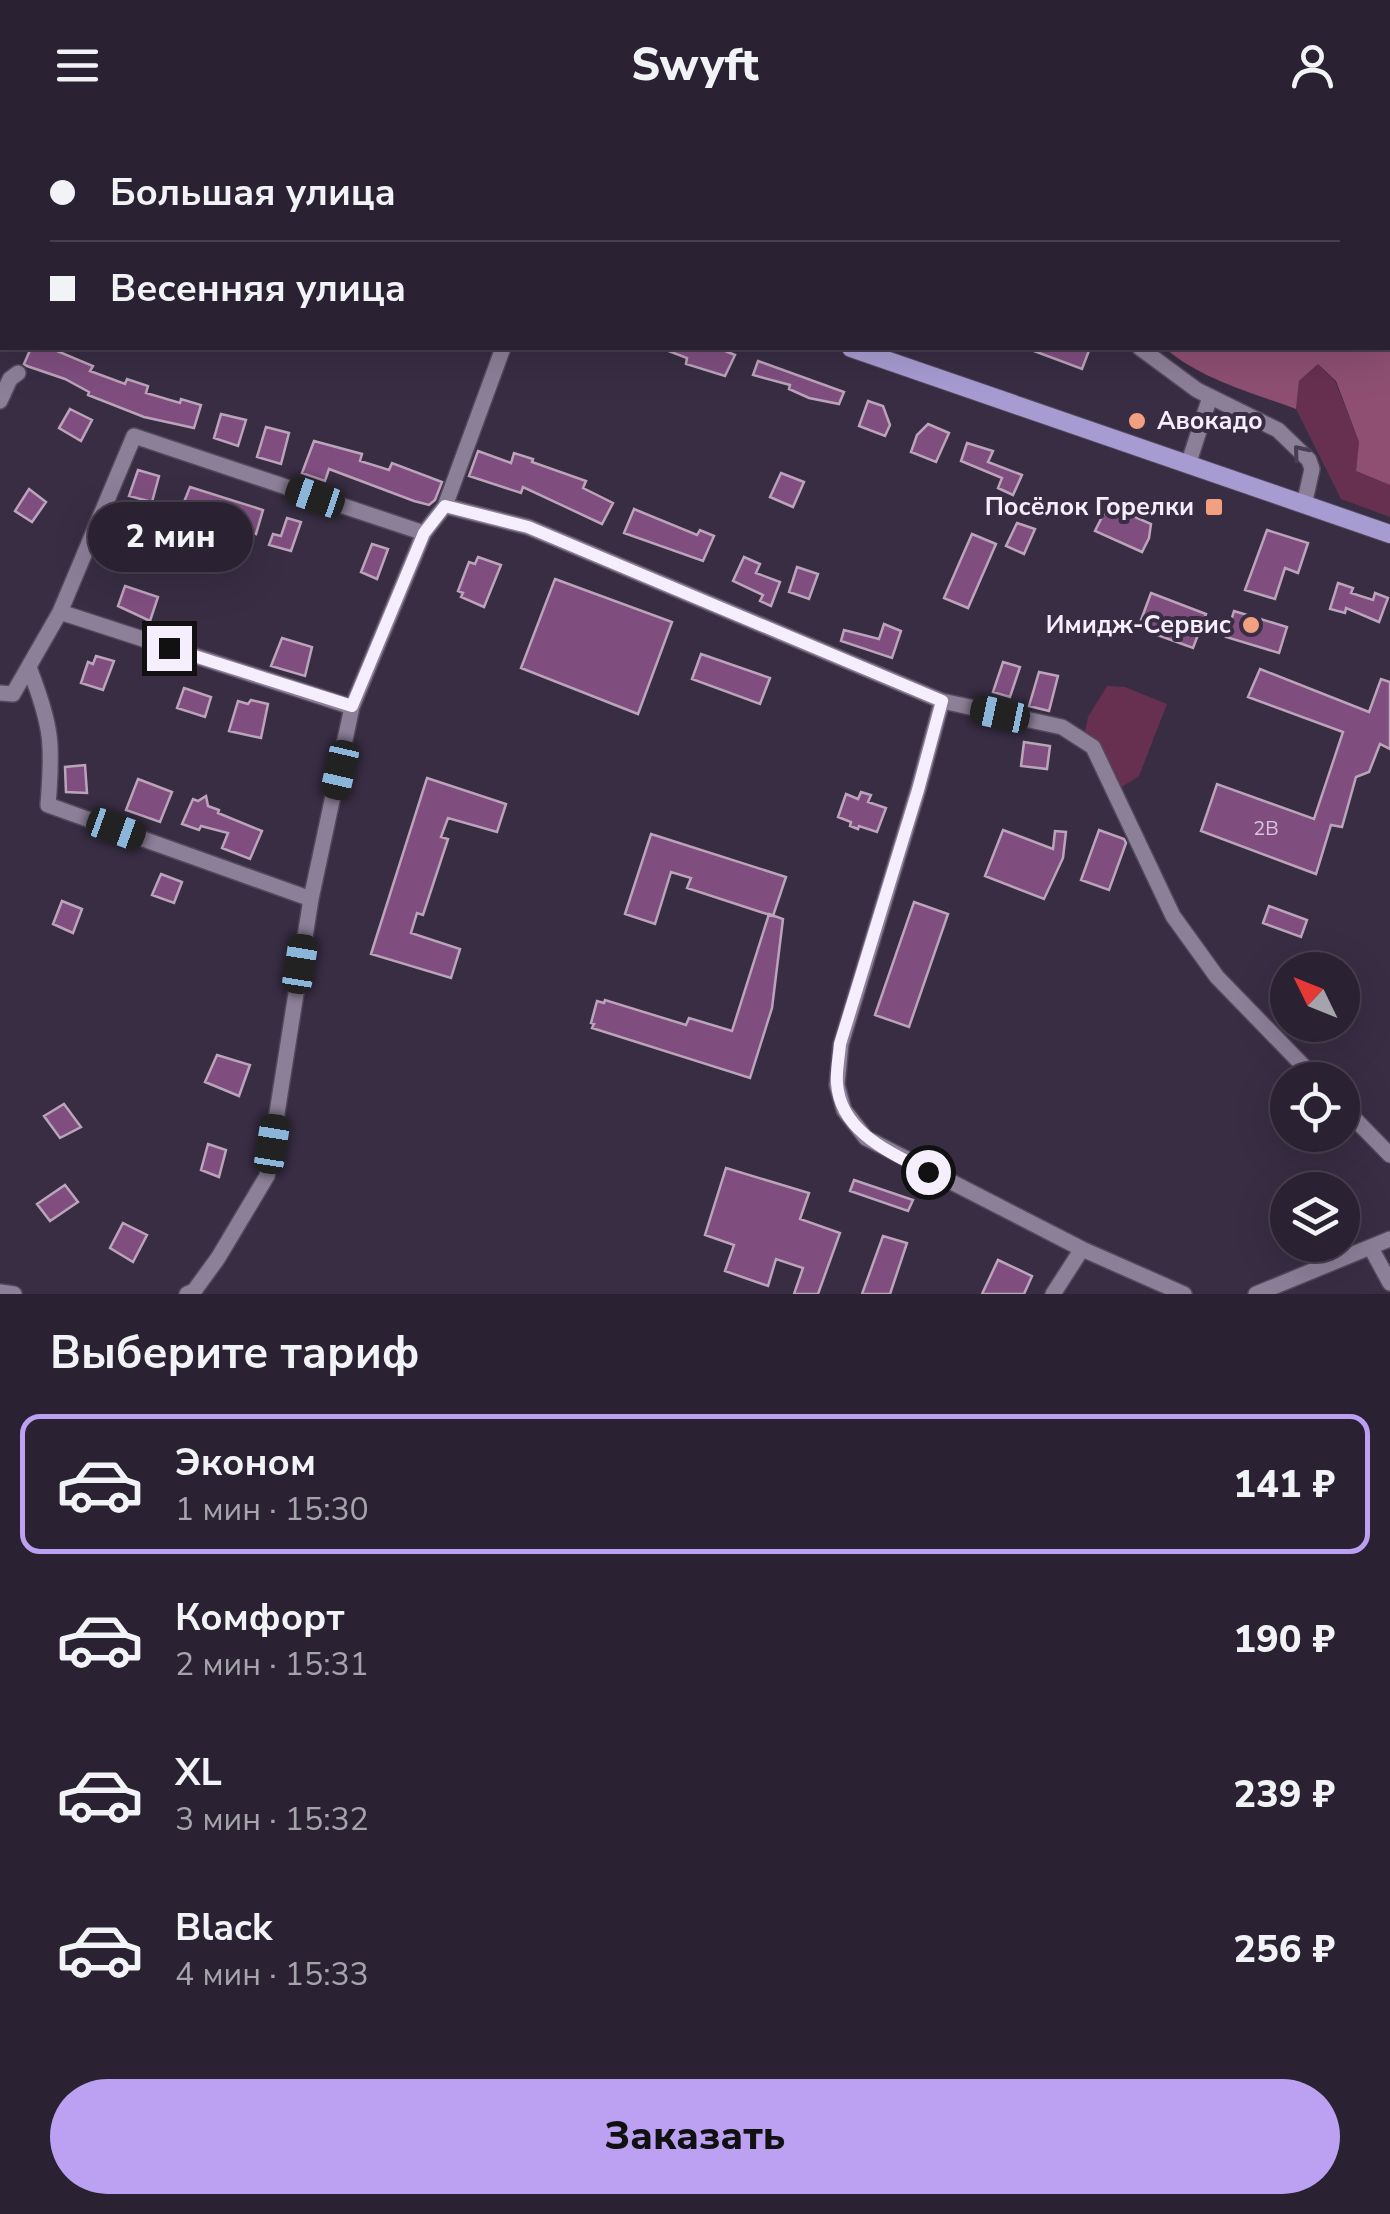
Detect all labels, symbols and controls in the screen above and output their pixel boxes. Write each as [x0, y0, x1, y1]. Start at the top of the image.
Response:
text: Swyft [631, 35, 759, 96]
icon: menu [50, 38, 105, 93]
icon: person [1285, 38, 1340, 93]
text: Большая улица [110, 167, 396, 218]
text: Весенняя улица [110, 263, 406, 314]
place label: Авокадо [1157, 404, 1263, 438]
marker: Авокадо [1126, 410, 1148, 432]
one-way arrow [1294, 446, 1312, 464]
car [282, 473, 348, 521]
place label: Посёлок Горелки [985, 490, 1194, 524]
marker: Посёлок Горелки [1203, 496, 1225, 518]
callout: 2 мин [86, 503, 252, 573]
text: 2 мин [125, 515, 216, 558]
place label: Имидж-Сервис [1046, 608, 1231, 642]
marker: Имидж-Сервис [1240, 614, 1262, 636]
route end [147, 626, 192, 671]
car [968, 693, 1032, 735]
car [319, 737, 361, 803]
car [83, 805, 149, 853]
house number: 2В [1253, 815, 1279, 842]
car [280, 932, 320, 996]
north arrow [1270, 952, 1360, 1042]
map controls [1270, 952, 1360, 1262]
button: locate [1270, 1062, 1360, 1152]
car [252, 1112, 292, 1176]
route start [906, 1150, 951, 1195]
button: layers [1270, 1172, 1360, 1262]
text: Выберите тариф [50, 1323, 420, 1384]
text: Эконом [175, 1437, 316, 1488]
icon: car [55, 1439, 145, 1529]
text: 141 ₽ [1233, 1459, 1335, 1510]
text: 1 мин · 15:30 [175, 1488, 369, 1531]
text: Комфорт [175, 1592, 344, 1643]
icon: car [55, 1594, 145, 1684]
text: 190 ₽ [1233, 1614, 1335, 1665]
text: 2 мин · 15:31 [175, 1643, 369, 1686]
text: XL [175, 1747, 222, 1798]
icon: car [55, 1749, 145, 1839]
text: 239 ₽ [1233, 1769, 1335, 1820]
text: 3 мин · 15:32 [175, 1798, 369, 1841]
text: Black [175, 1902, 272, 1953]
icon: car [55, 1904, 145, 1994]
text: 256 ₽ [1233, 1924, 1335, 1975]
text: 4 мин · 15:33 [175, 1953, 369, 1996]
button: Заказать [50, 2079, 1340, 2194]

